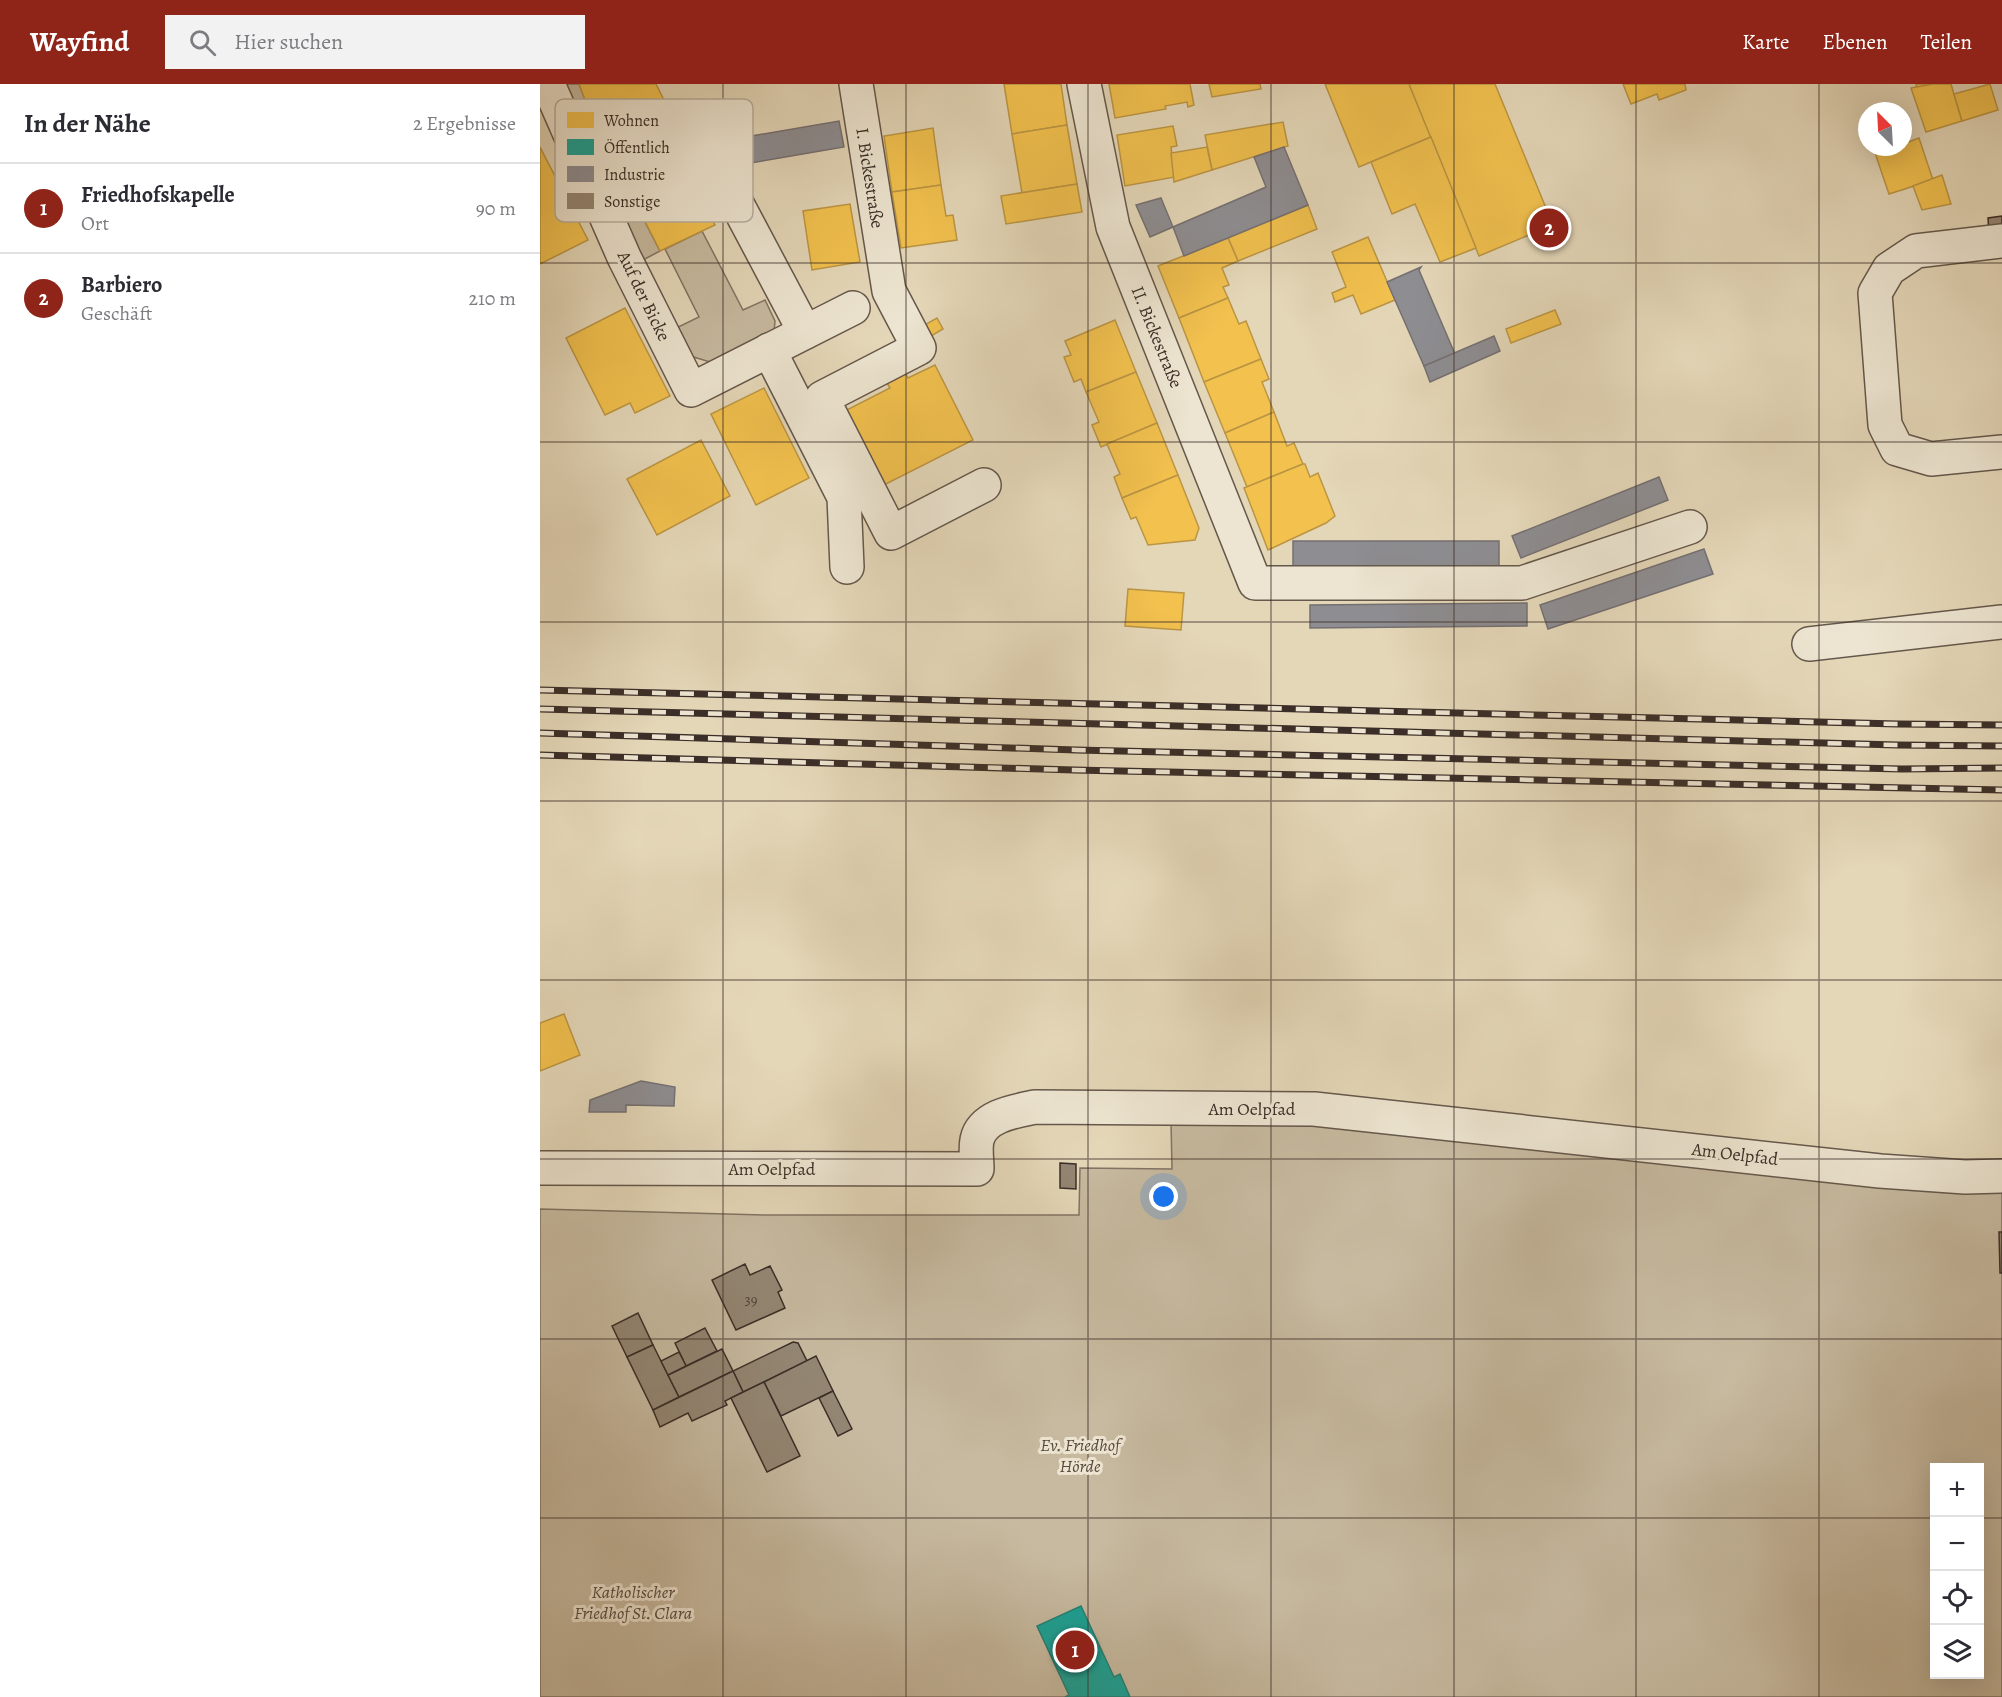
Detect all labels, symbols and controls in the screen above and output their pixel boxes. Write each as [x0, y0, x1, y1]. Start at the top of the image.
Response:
search box [165, 15, 585, 69]
text: Wayfind [30, 23, 129, 61]
icon: search [186, 26, 219, 59]
text: Hier suchen [234, 27, 343, 57]
text: Karte [1742, 28, 1790, 56]
text: Ebenen [1823, 28, 1887, 56]
text: Teilen [1920, 28, 1972, 56]
legend [555, 99, 753, 222]
north arrow [1858, 102, 1912, 156]
text: In der Nähe [24, 106, 151, 141]
text: 2 Ergebnisse [413, 110, 516, 137]
text: Wohnen [603, 110, 659, 132]
street label: I. Bickestraße [850, 126, 890, 230]
text: Öffentlich [604, 137, 670, 159]
text: Industrie [604, 164, 665, 186]
text: Friedhofskapelle [81, 180, 235, 210]
text: Sonstige [604, 191, 660, 213]
text: 1 [40, 195, 47, 222]
text: 90 m [476, 195, 516, 222]
pin: 2 [1530, 206, 1568, 250]
text: Ort [81, 210, 109, 237]
street label: Auf der Bicke [611, 246, 676, 345]
text: Barbiero [81, 270, 162, 300]
street label: II. Bickestraße [1126, 282, 1188, 392]
text: 2 [39, 285, 48, 312]
text: 210 m [468, 285, 516, 312]
text: Geschäft [81, 300, 152, 327]
street label: Am Oelpfad [1208, 1097, 1296, 1121]
street label: Am Oelpfad [1689, 1137, 1780, 1171]
street label: Am Oelpfad [728, 1157, 816, 1181]
your location [1149, 1182, 1178, 1211]
house number: 39 [744, 1290, 758, 1310]
park label: Ev. Friedhof Hörde [1040, 1433, 1123, 1478]
map controls [1930, 1463, 1984, 1679]
button: + [1930, 1463, 1984, 1517]
button: − [1930, 1517, 1984, 1571]
button: locate [1930, 1571, 1984, 1625]
park label: Katholischer Friedhof St. Clara [574, 1580, 692, 1625]
button: layers [1930, 1625, 1984, 1679]
pin: 1 [1056, 1628, 1094, 1672]

